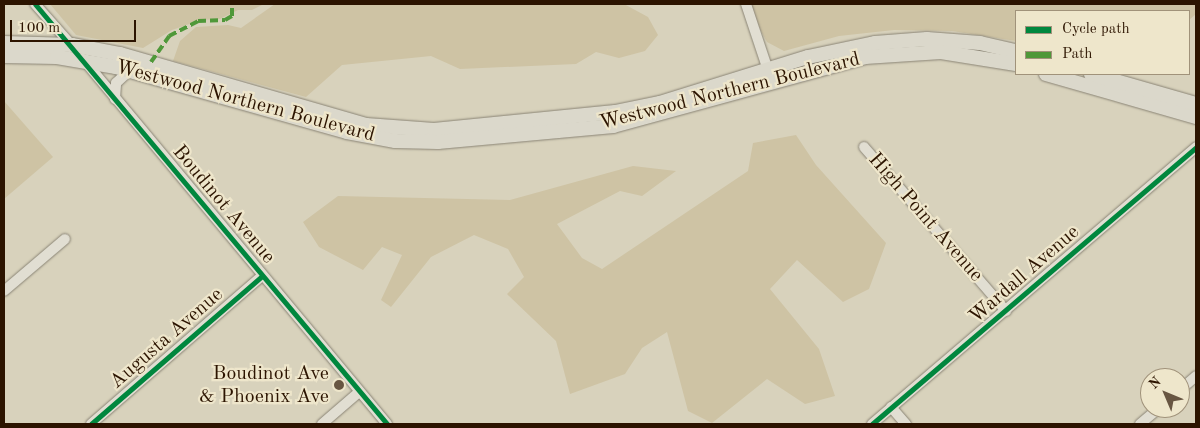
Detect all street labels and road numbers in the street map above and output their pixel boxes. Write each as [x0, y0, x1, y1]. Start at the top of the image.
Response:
street label: Westwood Northern Boulevard [597, 48, 863, 136]
street label: Westwood Northern Boulevard [113, 56, 377, 148]
street label: Boudinot Avenue [167, 141, 279, 269]
street label: High Point Avenue [862, 149, 988, 287]
street label: Wardall Avenue [965, 221, 1085, 329]
street label: Augusta Avenue [105, 283, 229, 395]

